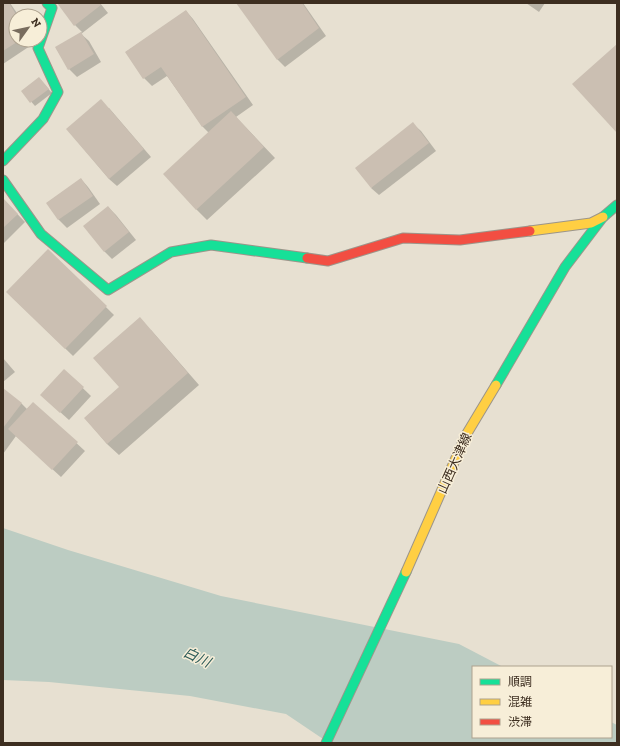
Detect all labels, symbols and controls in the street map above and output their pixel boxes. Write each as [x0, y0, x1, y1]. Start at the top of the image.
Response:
north arrow [8, 8, 48, 48]
text: N [28, 16, 44, 30]
street label: 山西大津線 [434, 430, 475, 496]
water label: 白川 [181, 644, 215, 672]
legend [472, 666, 612, 738]
text: 順調 [508, 675, 532, 689]
text: 混雑 [508, 695, 532, 709]
text: 渋滞 [508, 715, 532, 729]

